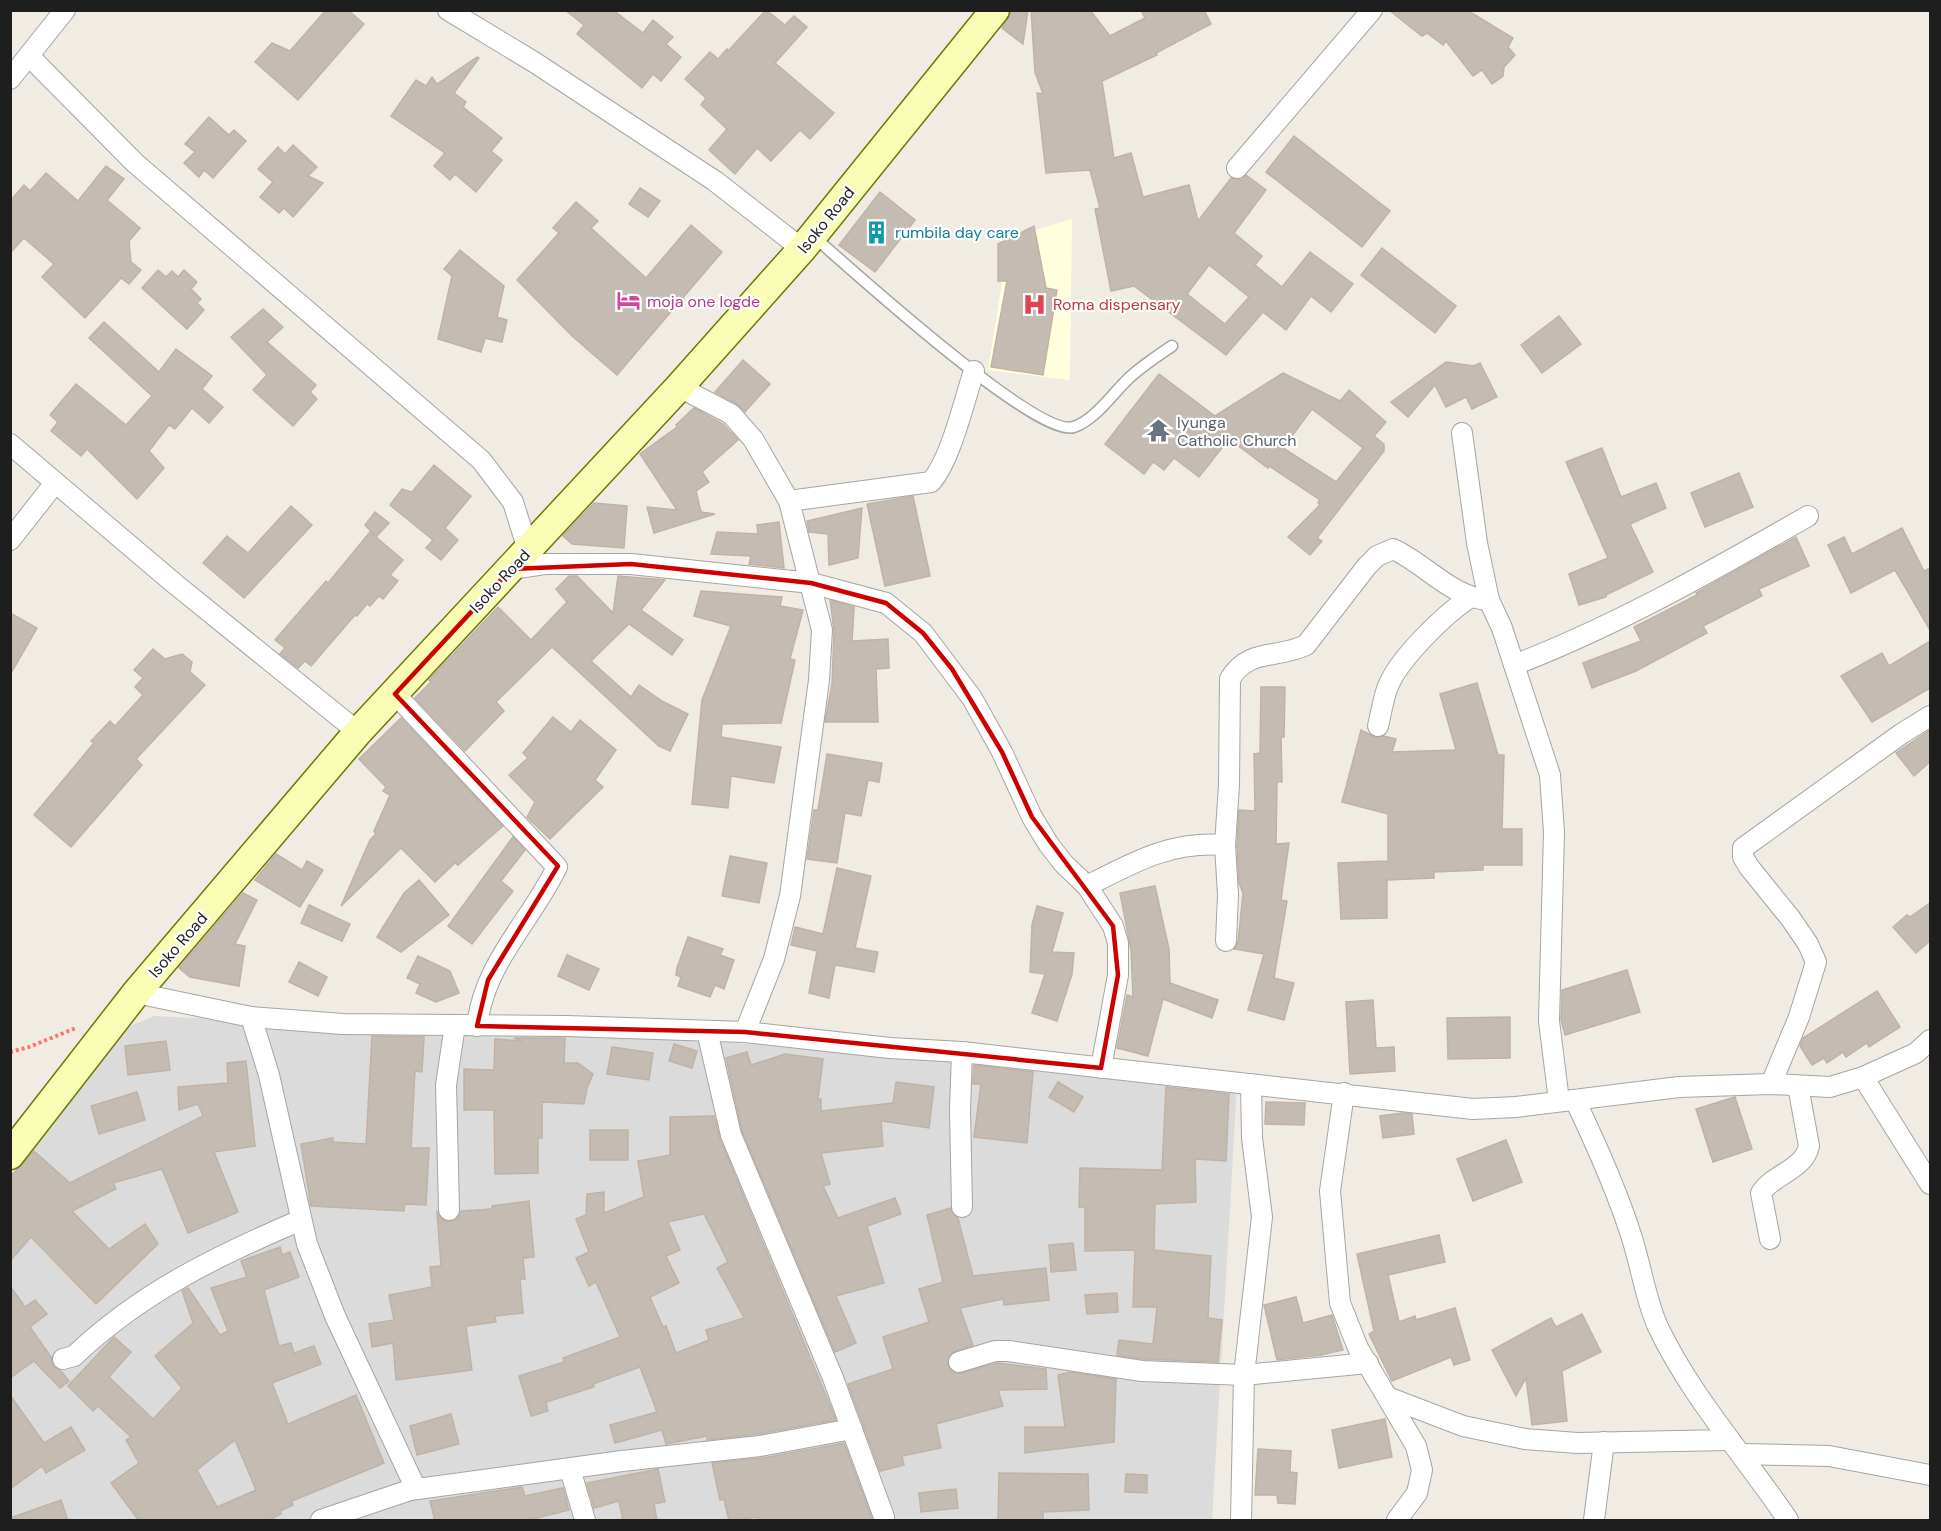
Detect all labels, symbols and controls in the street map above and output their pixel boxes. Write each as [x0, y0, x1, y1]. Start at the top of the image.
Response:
street label: Isoko Road [793, 182, 859, 258]
building icon: rumbila day care [864, 219, 890, 245]
place label: rumbila day care [895, 222, 1019, 243]
hotel icon: moja one logde [616, 288, 642, 314]
place label: moja one logde [647, 291, 760, 312]
hospital icon: Roma dispensary [1022, 291, 1048, 317]
place label: Roma dispensary [1053, 294, 1181, 315]
place label: Iyunga Catholic Church [1177, 412, 1297, 451]
temple icon: Iyunga Catholic Church [1146, 418, 1172, 444]
street label: Isoko Road [465, 545, 535, 617]
street label: Isoko Road [144, 908, 212, 982]

